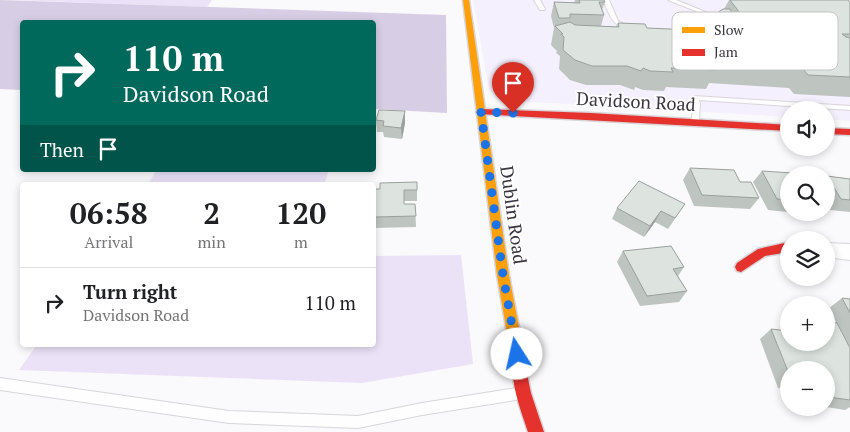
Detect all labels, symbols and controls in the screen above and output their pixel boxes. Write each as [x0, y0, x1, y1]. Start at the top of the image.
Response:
legend [672, 12, 838, 70]
text: Slow [714, 20, 744, 39]
text: 110 m [123, 35, 224, 81]
icon: right [40, 40, 105, 105]
text: Jam [714, 42, 738, 61]
pin [492, 62, 534, 113]
icon: arrive [499, 69, 527, 97]
text: Davidson Road [123, 79, 269, 108]
street label: Davidson Road [576, 86, 696, 116]
map controls [780, 101, 835, 416]
button: sound [780, 101, 835, 156]
icon: arrive [94, 135, 122, 163]
text: Then [40, 137, 84, 162]
street label: Dublin Road [495, 164, 533, 266]
button: search [780, 166, 835, 221]
text: 06:58 [70, 193, 148, 233]
text: 2 [203, 193, 220, 233]
text: 120 [275, 193, 326, 233]
text: Arrival [84, 231, 133, 253]
text: min [198, 231, 226, 253]
text: m [294, 231, 308, 253]
button: layers [780, 231, 835, 286]
text: Turn right [83, 279, 177, 304]
icon: right [40, 289, 68, 317]
text: 110 m [305, 290, 356, 315]
button: + [780, 296, 835, 351]
text: Davidson Road [83, 304, 189, 326]
position arrow [490, 327, 542, 379]
button: − [780, 361, 835, 416]

